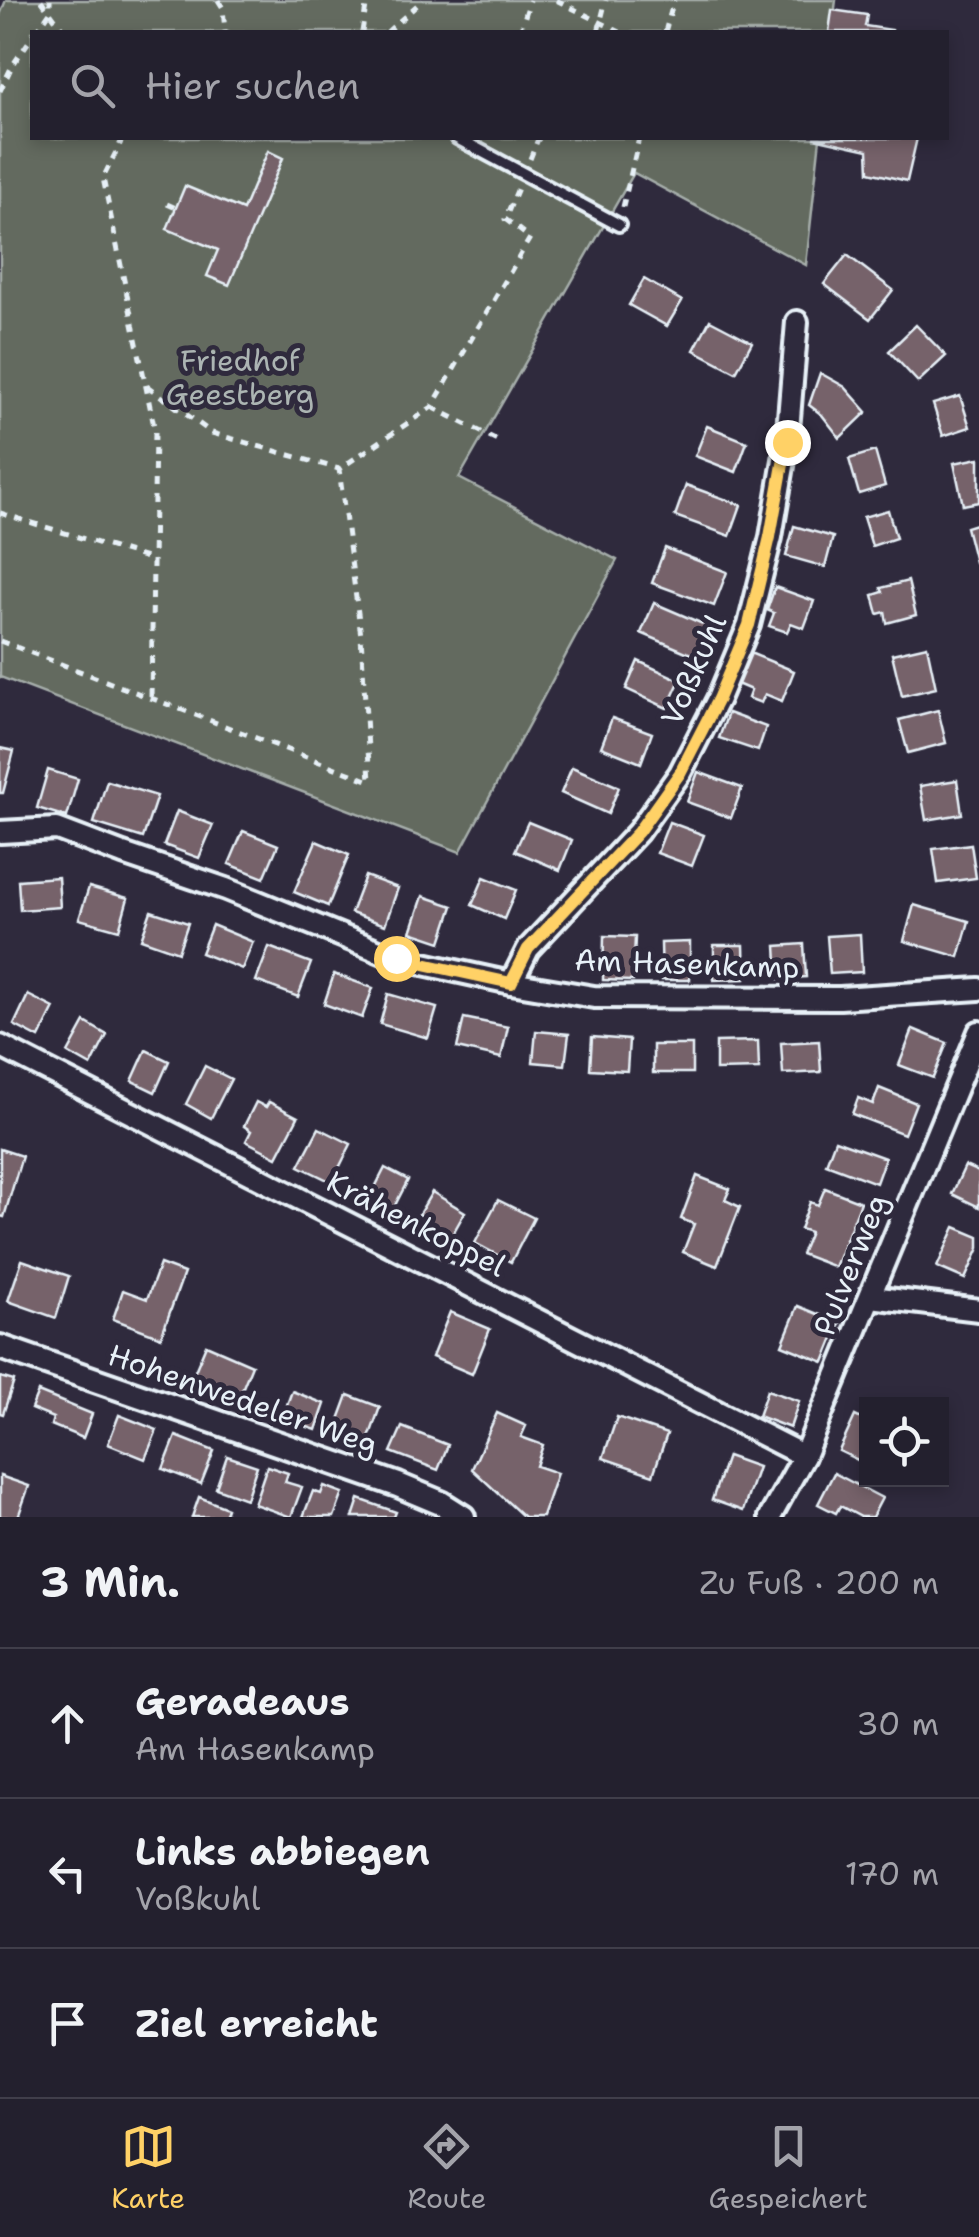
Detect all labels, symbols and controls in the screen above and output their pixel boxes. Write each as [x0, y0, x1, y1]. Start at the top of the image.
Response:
search box [30, 30, 949, 140]
icon: search [65, 58, 120, 113]
text: Hier suchen [145, 60, 360, 111]
park label: Friedhof Geestberg [166, 340, 314, 415]
route end [765, 420, 811, 466]
street label: Voßkuhl [651, 608, 736, 732]
route start [374, 936, 420, 982]
street label: Am Hasenkamp [574, 939, 800, 988]
street label: Krähenkoppel [320, 1161, 513, 1286]
street label: Pulverweg [804, 1188, 898, 1342]
street label: Hohenwedeler Weg [103, 1334, 384, 1465]
map controls [859, 1397, 949, 1487]
button: locate [859, 1397, 949, 1487]
text: 3 Min. [40, 1554, 180, 1610]
text: Zu Fuß · 200 m [699, 1561, 939, 1604]
text: Geradeaus [135, 1676, 350, 1727]
icon: ahead [40, 1696, 95, 1751]
text: 30 m [856, 1702, 939, 1745]
text: Am Hasenkamp [135, 1727, 375, 1770]
text: Links abbiegen [135, 1826, 430, 1877]
icon: left [40, 1846, 95, 1901]
text: 170 m [845, 1852, 939, 1895]
text: Voßkuhl [135, 1877, 260, 1920]
icon: arrive [40, 1996, 95, 2051]
text: Ziel erreicht [135, 1998, 378, 2049]
tab: Karte [111, 2119, 185, 2217]
tab: Route [407, 2119, 486, 2217]
tab: Gespeichert [709, 2119, 868, 2217]

